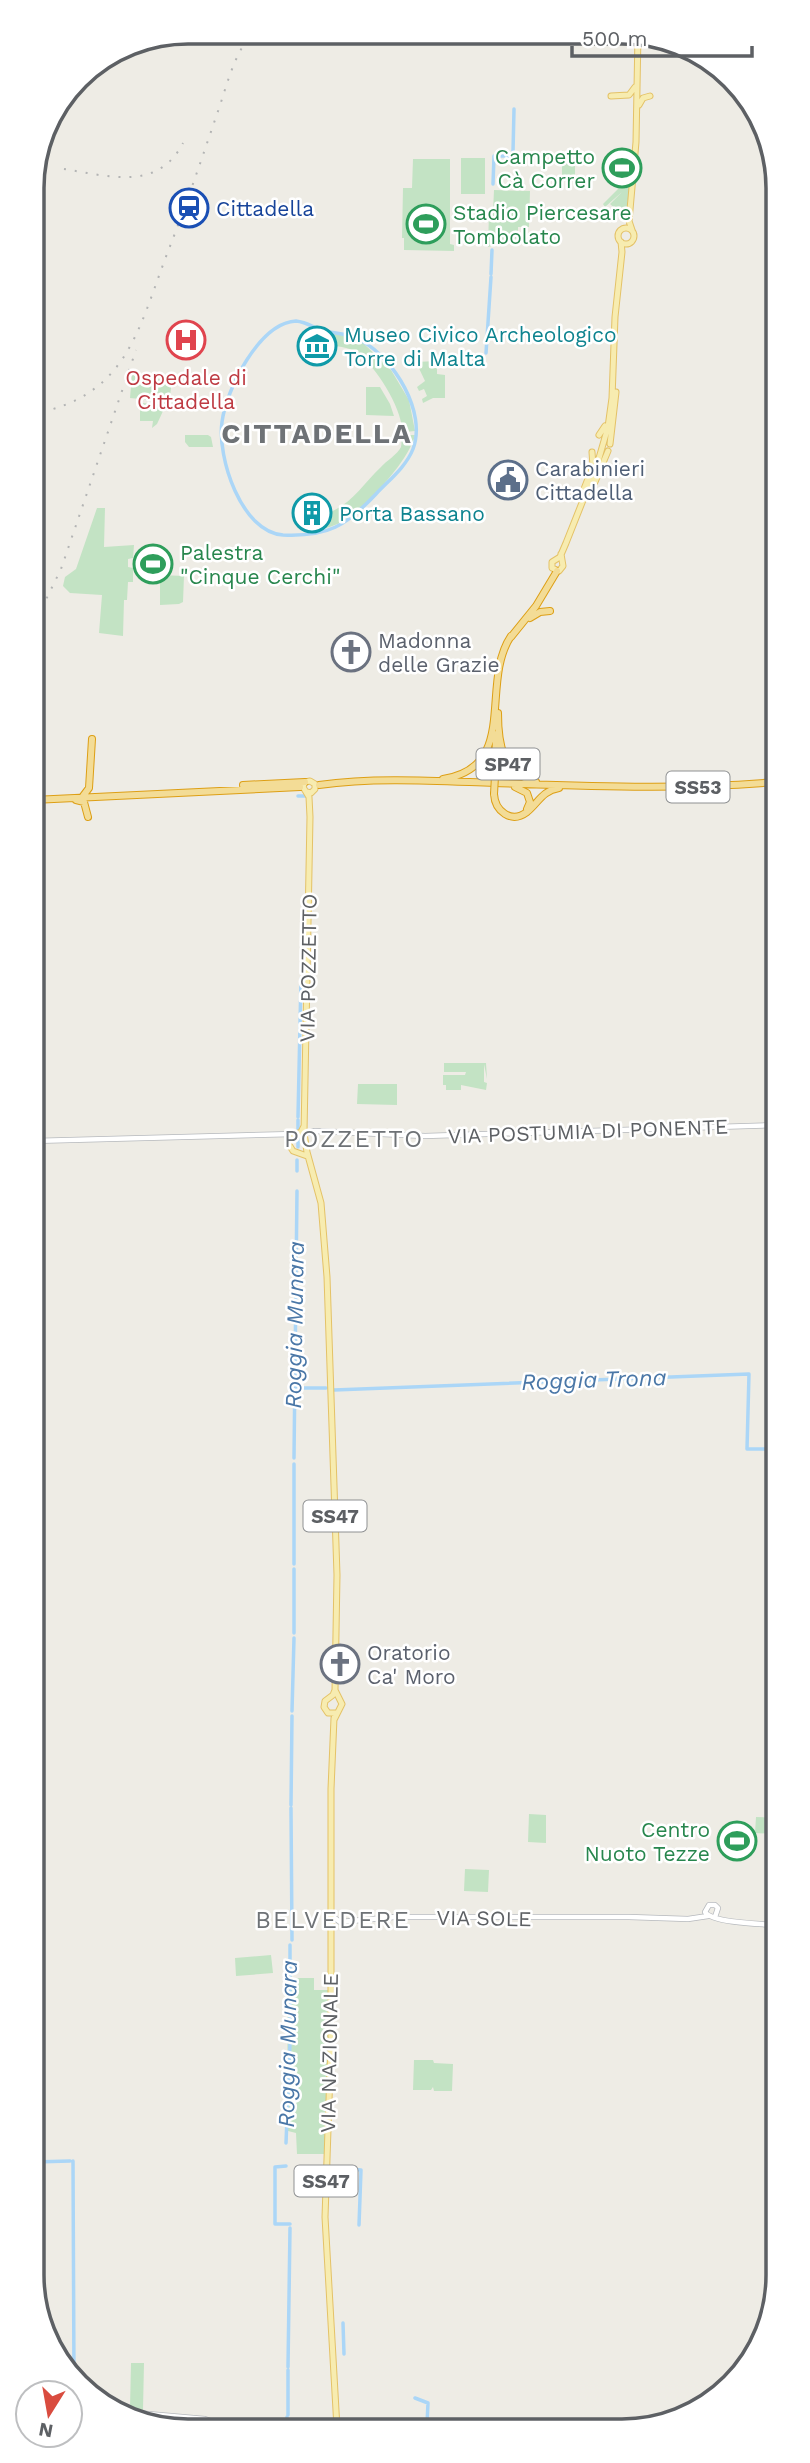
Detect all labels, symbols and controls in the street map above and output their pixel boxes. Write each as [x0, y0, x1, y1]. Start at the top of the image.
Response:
scale bar [572, 14, 752, 58]
text: 500 m [582, 26, 648, 51]
place label: Campetto Cà Correr [495, 144, 595, 193]
sports icon: Campetto Cà Correr [601, 147, 643, 189]
station icon: Cittadella [168, 187, 210, 229]
place label: Cittadella [216, 196, 314, 221]
place label: Stadio Piercesare Tombolato [453, 200, 632, 249]
sports icon: Stadio Piercesare Tombolato [405, 203, 447, 245]
hospital icon: Ospedale di Cittadella [165, 319, 207, 361]
place label: Museo Civico Archeologico Torre di Malta [344, 322, 617, 371]
museum icon: Museo Civico Archeologico Torre di Malta [296, 325, 338, 367]
place label: Ospedale di Cittadella [125, 365, 247, 414]
district label: CITTADELLA [221, 417, 413, 450]
place label: Carabinieri Cittadella [535, 456, 645, 505]
public building icon: Carabinieri Cittadella [487, 459, 529, 501]
building icon: Porta Bassano [291, 492, 333, 534]
place label: Porta Bassano [339, 501, 485, 526]
place label: Palestra "Cinque Cerchi" [180, 540, 340, 589]
sports icon: Palestra "Cinque Cerchi" [132, 543, 174, 585]
place label: Madonna delle Grazie [378, 628, 500, 677]
church icon: Madonna delle Grazie [330, 631, 372, 673]
road number: SP47 [476, 748, 540, 779]
road number: SS53 [666, 772, 730, 802]
street label: VIA POZZETTO [294, 893, 322, 1043]
street label: VIA POSTUMIA DI PONENTE [447, 1114, 729, 1148]
district label: POZZETTO [284, 1125, 424, 1153]
water label: Roggia Munara [280, 1241, 310, 1409]
water label: Roggia Trona [521, 1364, 667, 1396]
road number: SS47 [304, 1500, 366, 1532]
place label: Oratorio Ca' Moro [367, 1640, 456, 1689]
church icon: Oratorio Ca' Moro [319, 1643, 361, 1685]
place label: Centro Nuoto Tezze [585, 1817, 710, 1866]
sports icon: Centro Nuoto Tezze [716, 1820, 758, 1862]
street label: VIA SOLE [436, 1905, 532, 1931]
district label: BELVEDERE [255, 1906, 411, 1934]
water label: Roggia Munara [273, 1960, 303, 2128]
street label: VIA NAZIONALE [315, 1973, 343, 2133]
road number: SS47 [294, 2166, 358, 2196]
north arrow [14, 2379, 84, 2449]
text: N [37, 2418, 55, 2443]

